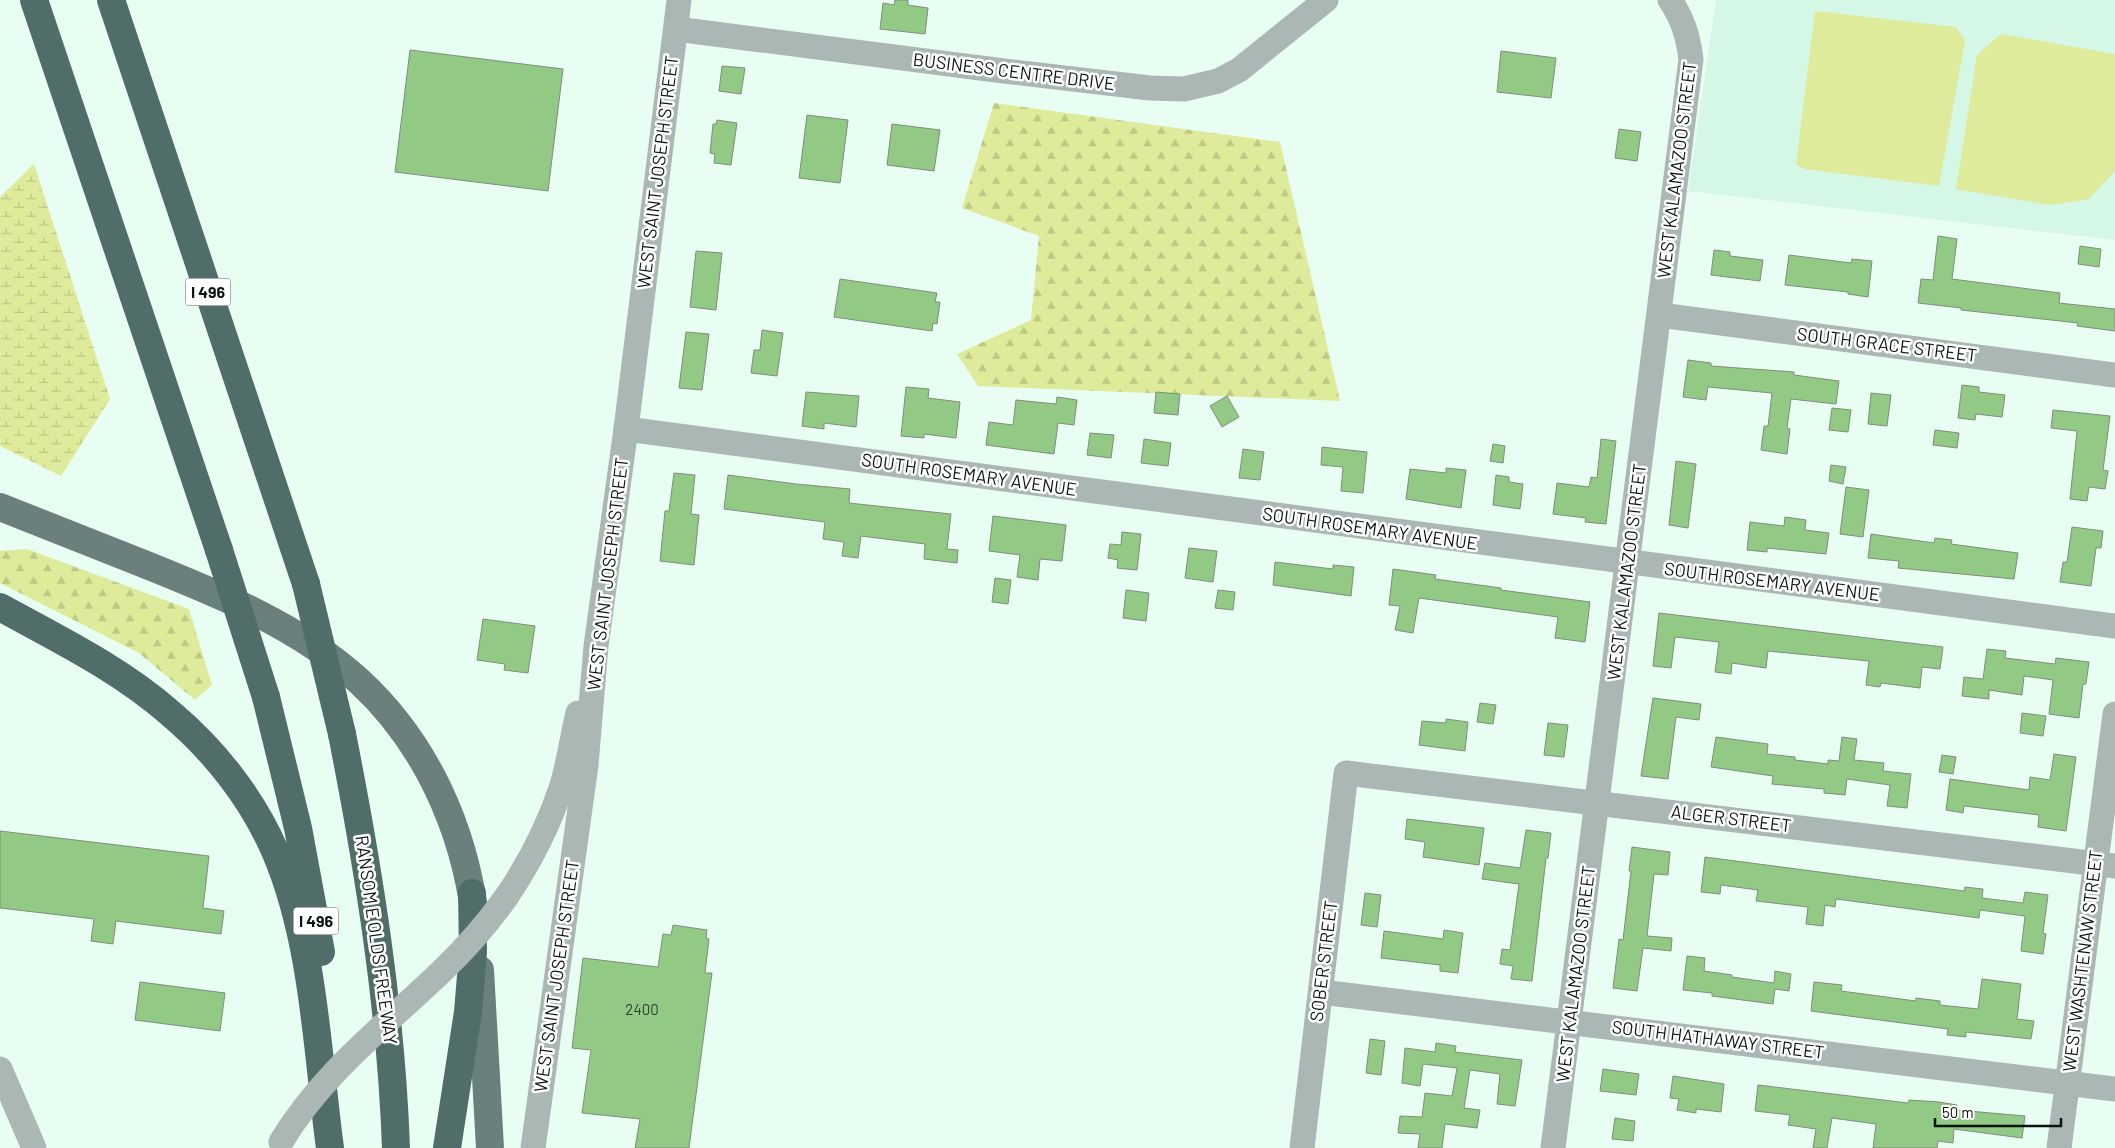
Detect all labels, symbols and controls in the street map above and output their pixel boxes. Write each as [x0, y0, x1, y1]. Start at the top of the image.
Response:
street label: BUSINESS CENTRE DRIVE [912, 48, 1116, 94]
street label: WEST SAINT JOSEPH STREET [632, 54, 682, 290]
street label: WEST KALAMAZOO STREET [1652, 60, 1700, 280]
road number: I 496 [186, 278, 230, 306]
street label: SOUTH GRACE STREET [1796, 322, 1978, 366]
street label: SOUTH ROSEMARY AVENUE [860, 448, 1078, 500]
street label: WEST SAINT JOSEPH STREET [582, 456, 632, 692]
street label: WEST KALAMAZOO STREET [1602, 462, 1650, 682]
street label: SOUTH ROSEMARY AVENUE [1261, 502, 1479, 554]
street label: SOUTH ROSEMARY AVENUE [1663, 557, 1881, 605]
street label: ALGER STREET [1670, 800, 1793, 836]
street label: RANSOM E OLDS FREEWAY [351, 834, 403, 1046]
street label: WEST WASHTENAW STREET [2057, 849, 2107, 1073]
street label: WEST SAINT JOSEPH STREET [529, 858, 583, 1094]
street label: WEST KALAMAZOO STREET [1551, 864, 1599, 1084]
street label: SOBER STREET [1305, 899, 1341, 1023]
road number: I 496 [294, 908, 338, 934]
house number: 2400 [625, 1000, 659, 1018]
street label: SOUTH HATHAWAY STREET [1611, 1015, 1826, 1063]
scale bar [1935, 1096, 2061, 1128]
text: 50 m [1942, 1103, 1974, 1121]

